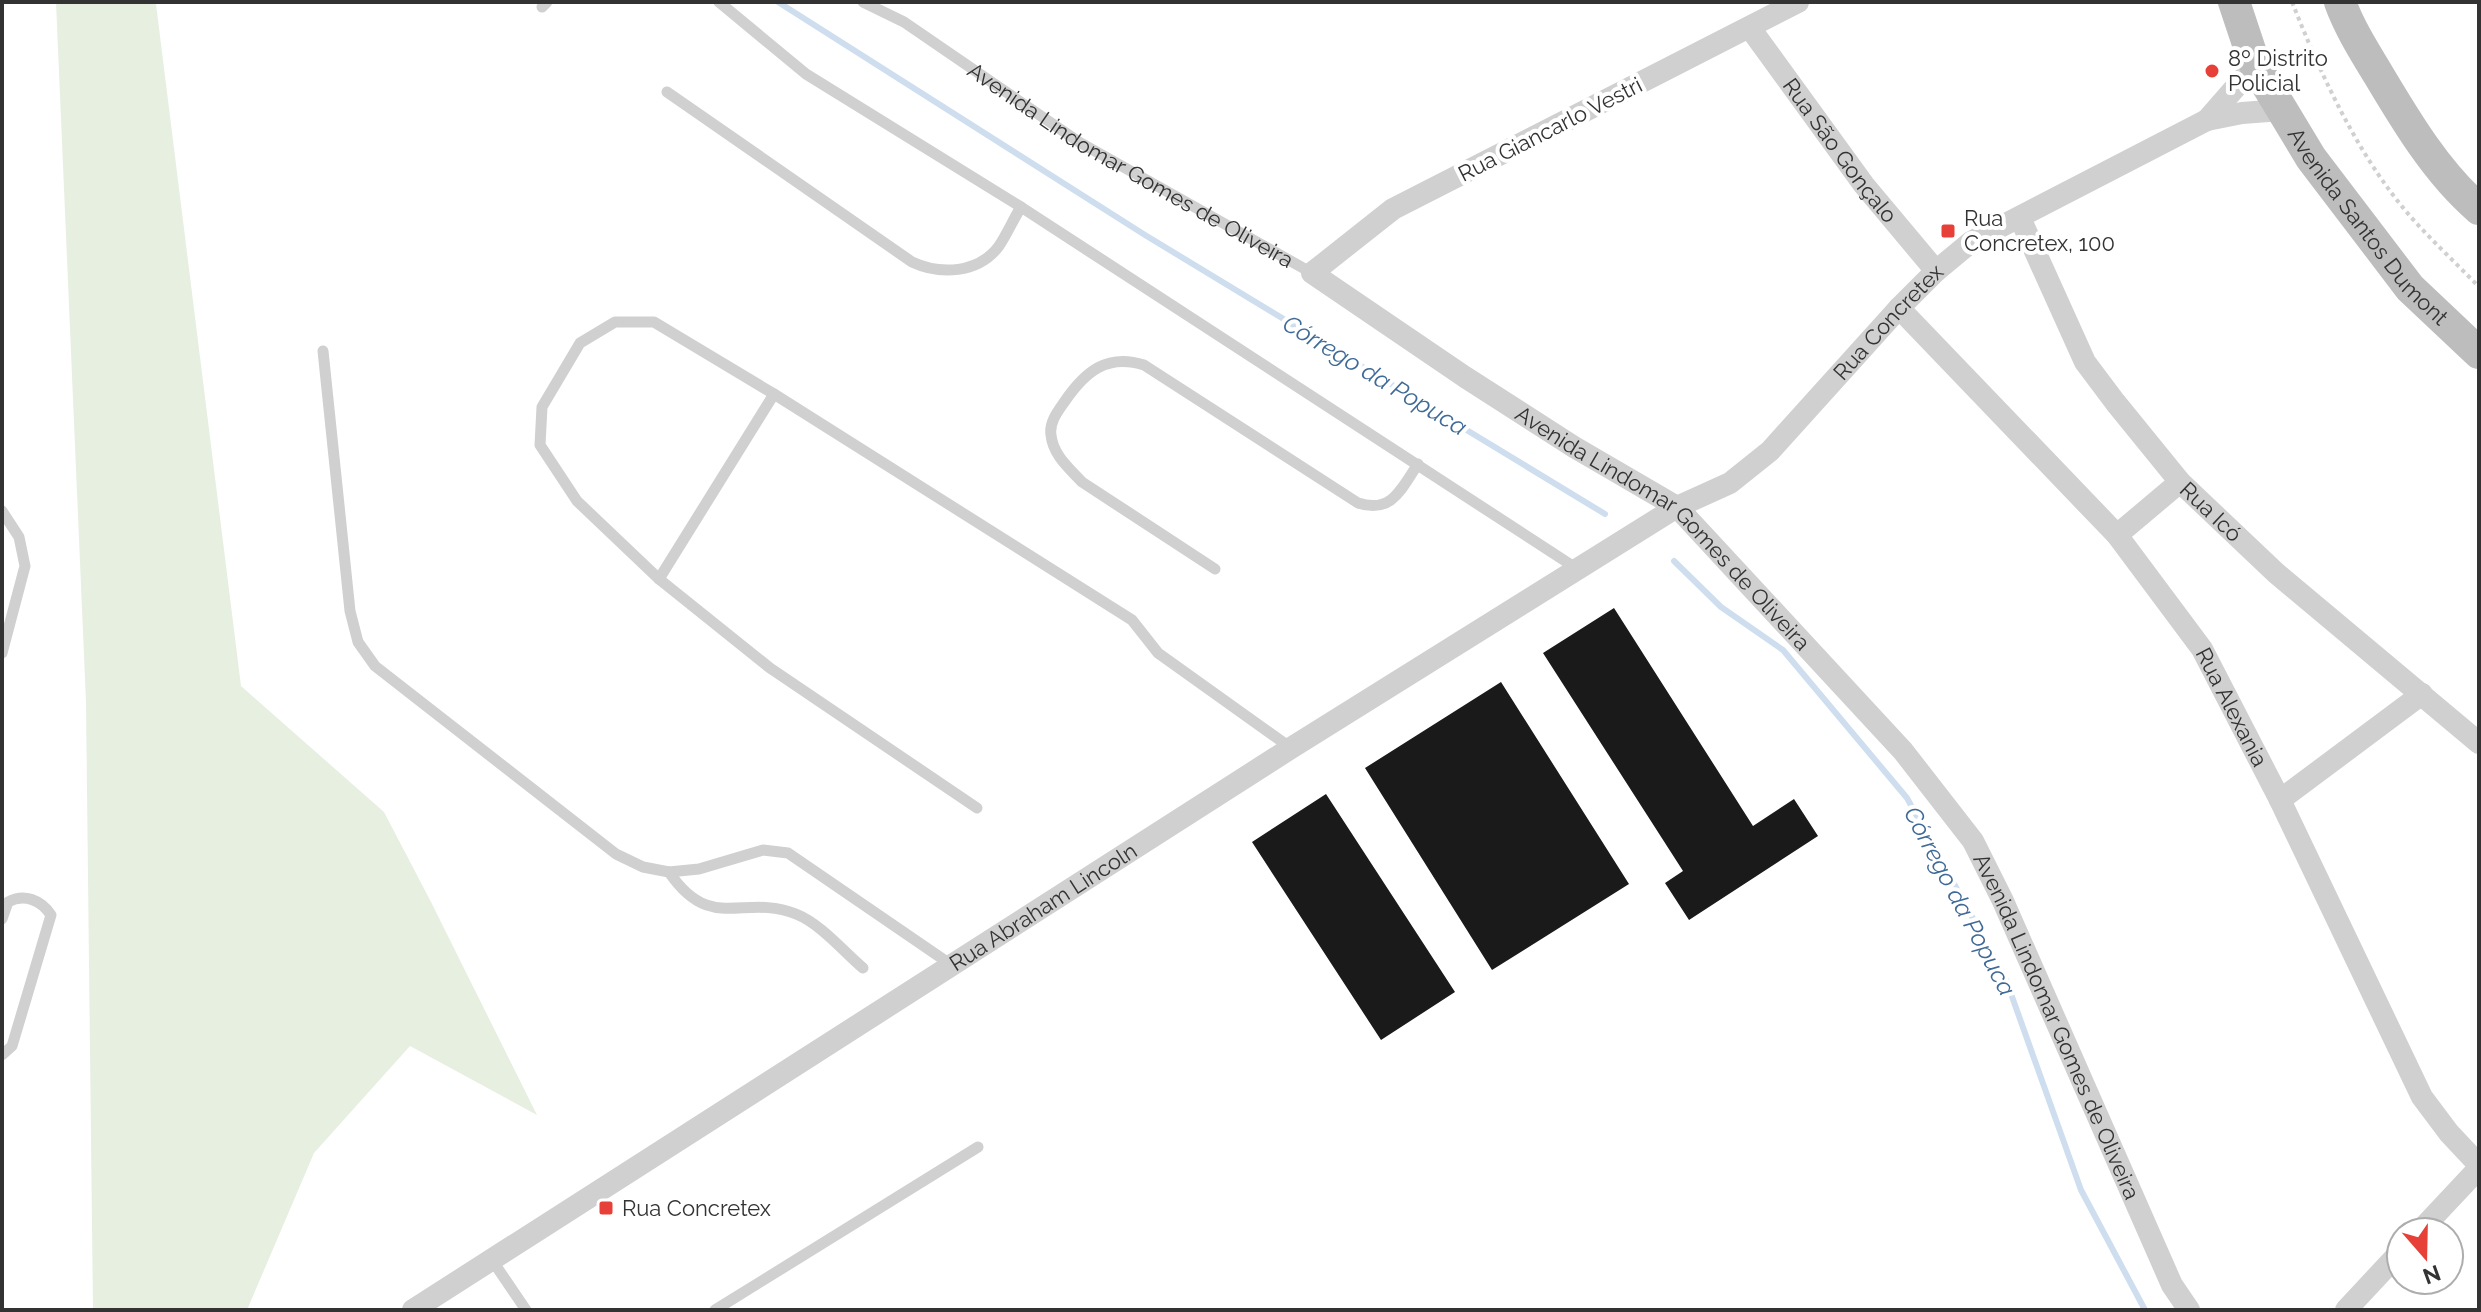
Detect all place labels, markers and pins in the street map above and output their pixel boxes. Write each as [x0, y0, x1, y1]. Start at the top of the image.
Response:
place label: 8º Distrito Policial [2228, 45, 2328, 96]
marker: 8º Distrito Policial [2203, 62, 2221, 80]
place label: Rua Concretex, 100 [1964, 205, 2115, 256]
marker: Rua Concretex, 100 [1939, 222, 1957, 240]
place label: Rua Concretex [622, 1195, 771, 1221]
marker: Rua Concretex [597, 1199, 615, 1217]

